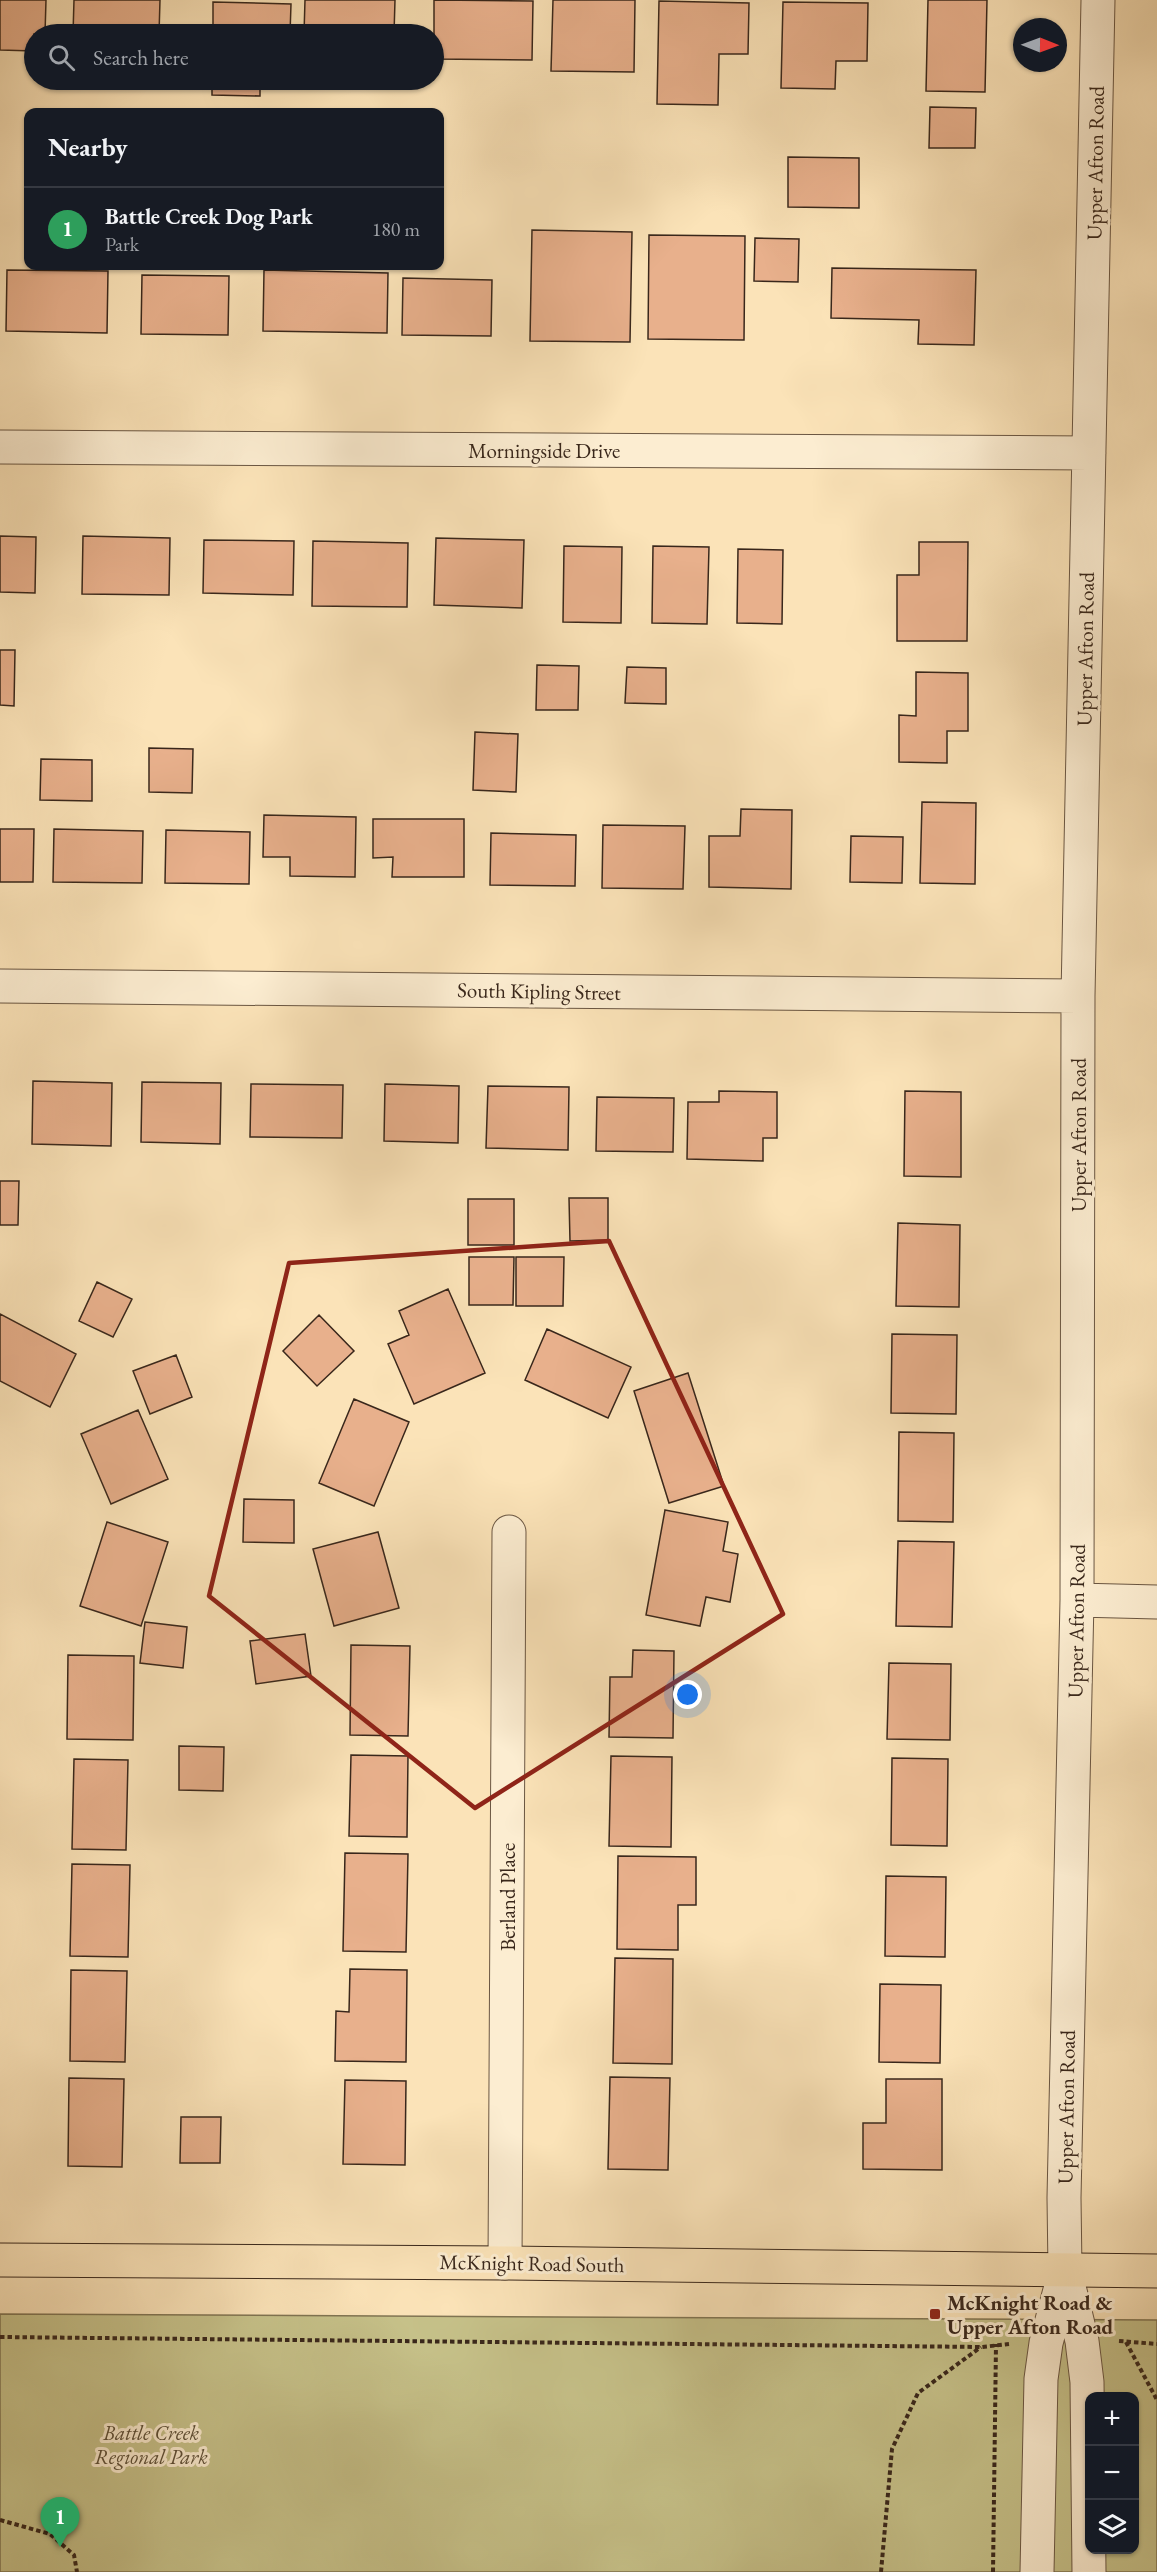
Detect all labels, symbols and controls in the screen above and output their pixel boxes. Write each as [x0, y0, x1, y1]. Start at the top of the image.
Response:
north arrow [1013, 18, 1067, 72]
search box [24, 24, 444, 90]
icon: search [45, 41, 78, 74]
text: Search here [93, 43, 188, 72]
street label: Upper Afton Road [1080, 85, 1110, 240]
text: Nearby [48, 130, 128, 164]
text: Battle Creek Dog Park [105, 202, 313, 231]
text: 1 [62, 216, 73, 242]
text: 180 m [372, 216, 420, 242]
text: Park [105, 231, 139, 257]
street label: Morningside Drive [468, 437, 620, 464]
street label: Upper Afton Road [1070, 571, 1100, 726]
street label: South Kipling Street [457, 976, 621, 1006]
street label: Upper Afton Road [1065, 1058, 1092, 1212]
street label: Upper Afton Road [1061, 1543, 1091, 1698]
your location [673, 1680, 702, 1709]
street label: Berland Place [494, 1843, 521, 1951]
street label: Upper Afton Road [1051, 2029, 1081, 2184]
street label: McKnight Road South [439, 2248, 625, 2278]
place label: McKnight Road & Upper Afton Road [947, 2289, 1114, 2340]
marker: McKnight Road & Upper Afton Road [928, 2307, 942, 2321]
map controls [1085, 2392, 1139, 2554]
button: + [1085, 2392, 1139, 2446]
park label: Battle Creek Regional Park [94, 2419, 208, 2470]
button: − [1085, 2446, 1139, 2500]
pin: 1 [40, 2498, 80, 2547]
button: layers [1085, 2500, 1139, 2554]

